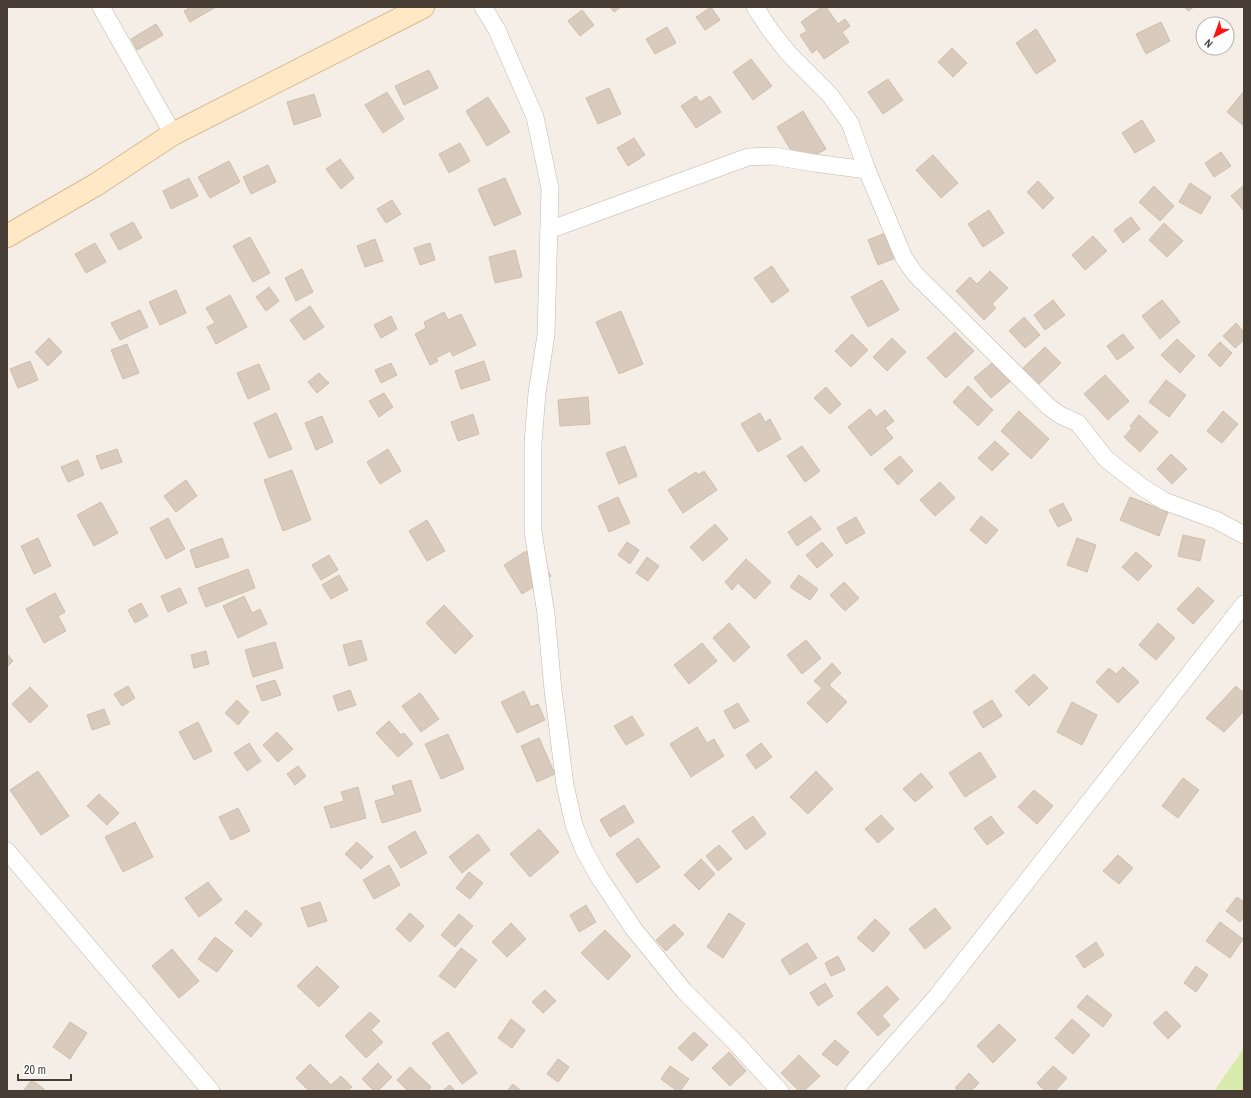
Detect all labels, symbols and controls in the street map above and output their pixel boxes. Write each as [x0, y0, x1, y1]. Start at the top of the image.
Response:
north arrow [1195, 16, 1235, 56]
text: N [1201, 36, 1215, 51]
scale bar [18, 1056, 71, 1082]
text: 20 m [24, 1062, 46, 1078]

